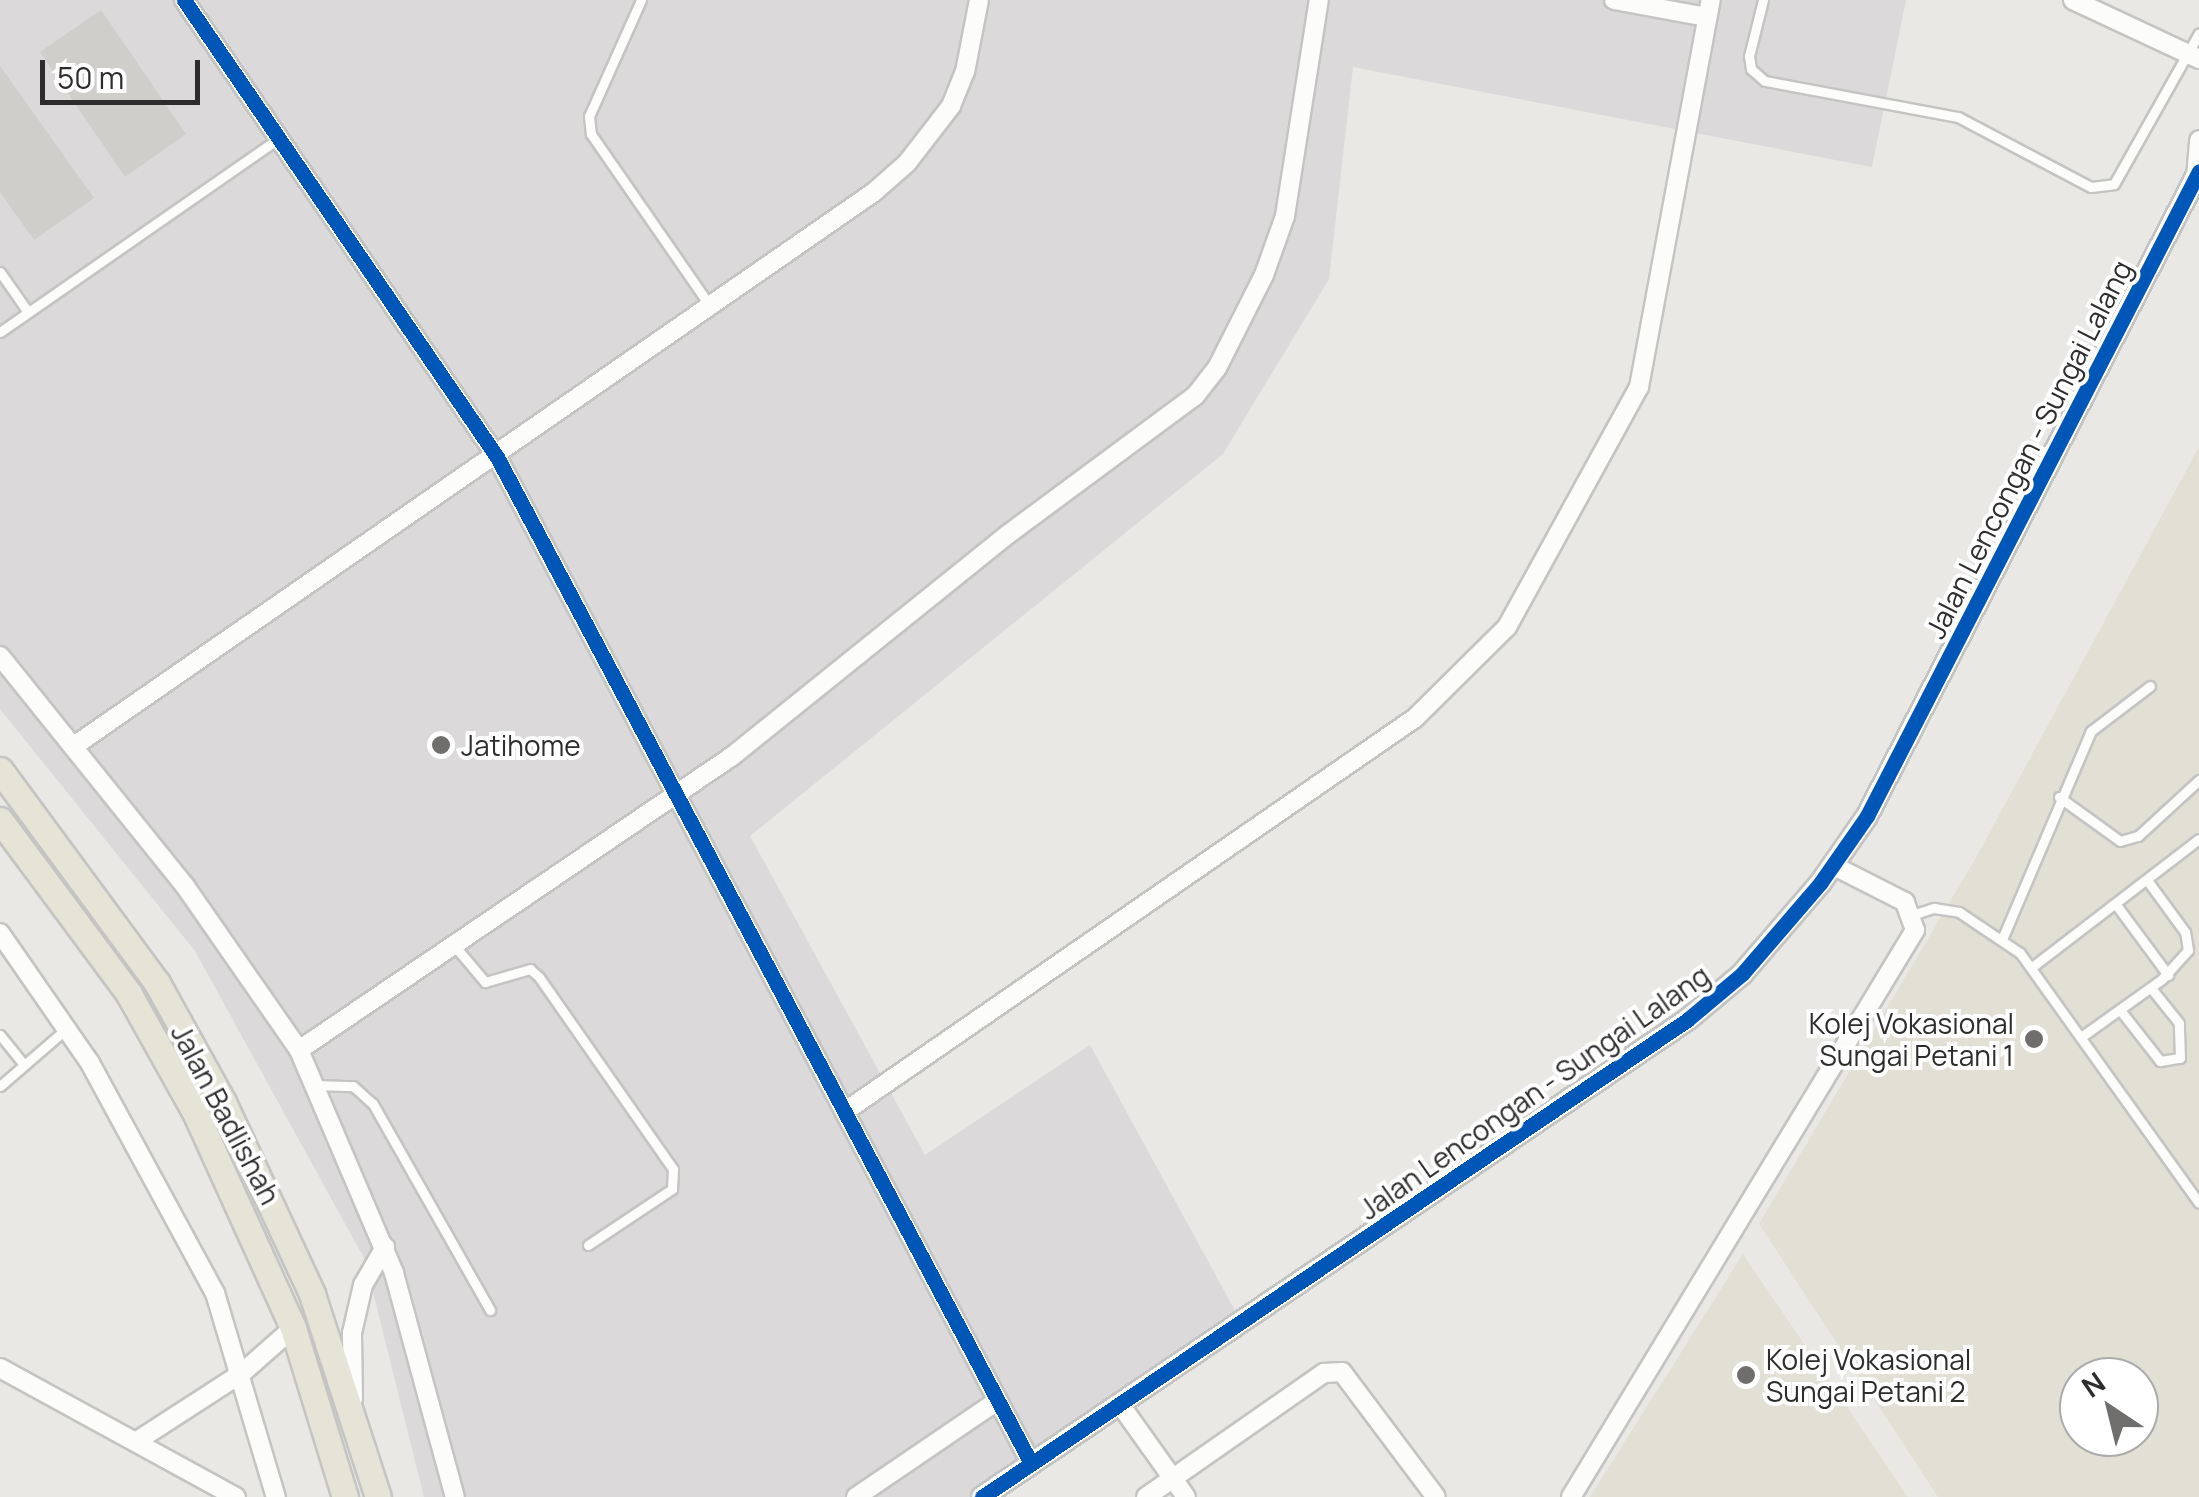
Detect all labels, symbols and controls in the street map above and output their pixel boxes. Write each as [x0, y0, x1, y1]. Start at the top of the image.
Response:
scale bar [45, 40, 205, 102]
text: 50 m [57, 57, 124, 98]
street label: Jalan Lencongan - Sungai Lalang [1918, 254, 2138, 644]
place label: Jatihome [461, 728, 580, 762]
marker: Jatihome [430, 734, 452, 756]
street label: Jalan Lencongan - Sungai Lalang [1353, 958, 1715, 1226]
place label: Kolej Vokasional Sungai Petani 1 [1809, 1006, 2014, 1072]
street label: Jalan Badlishah [165, 1018, 287, 1210]
marker: Kolej Vokasional Sungai Petani 1 [2023, 1028, 2045, 1050]
place label: Kolej Vokasional Sungai Petani 2 [1766, 1342, 1971, 1408]
north arrow [2059, 1357, 2159, 1457]
text: N [2074, 1363, 2112, 1405]
marker: Kolej Vokasional Sungai Petani 2 [1735, 1364, 1757, 1386]

